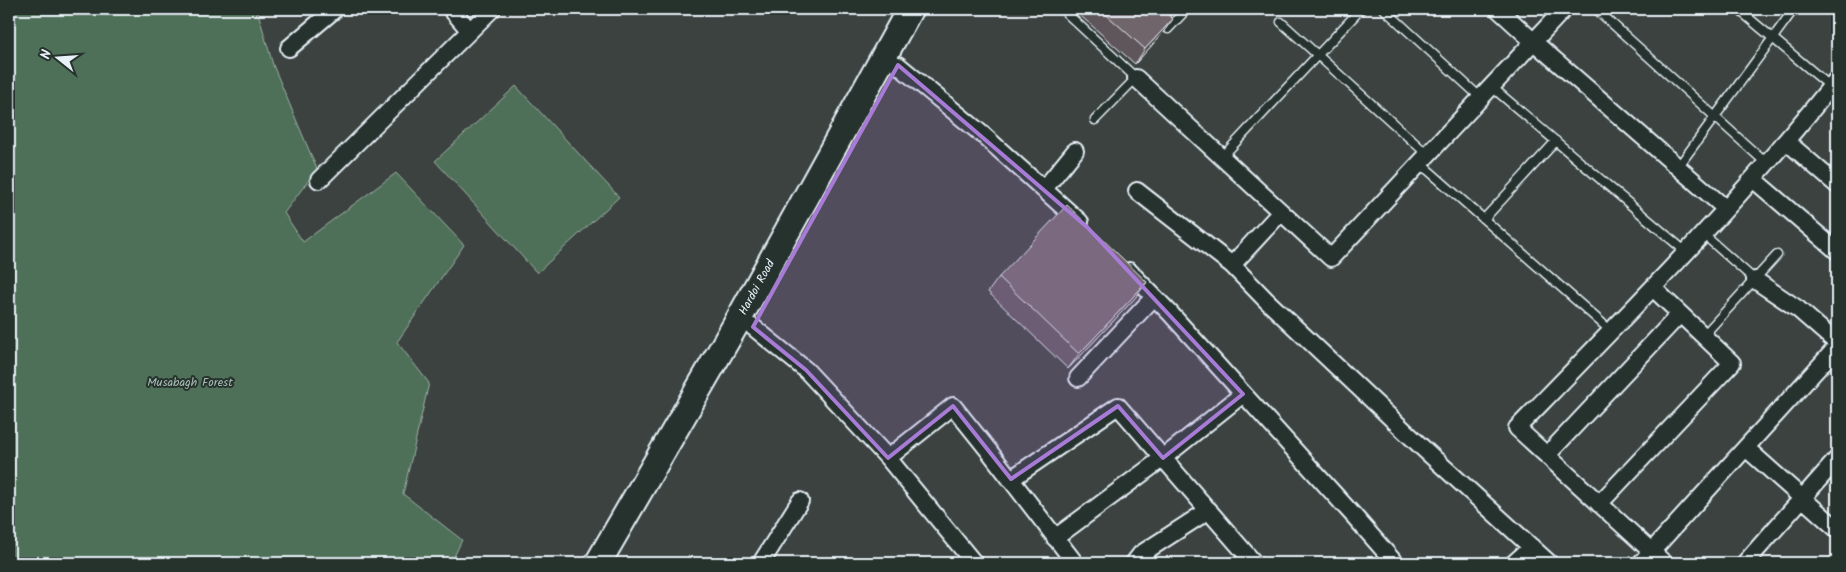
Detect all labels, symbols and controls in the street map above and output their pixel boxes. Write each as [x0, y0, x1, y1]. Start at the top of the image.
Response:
north arrow [32, 32, 82, 82]
text: N [35, 47, 58, 62]
street label: Hardoi Road [734, 255, 780, 319]
park label: Musabagh Forest [147, 373, 233, 392]

